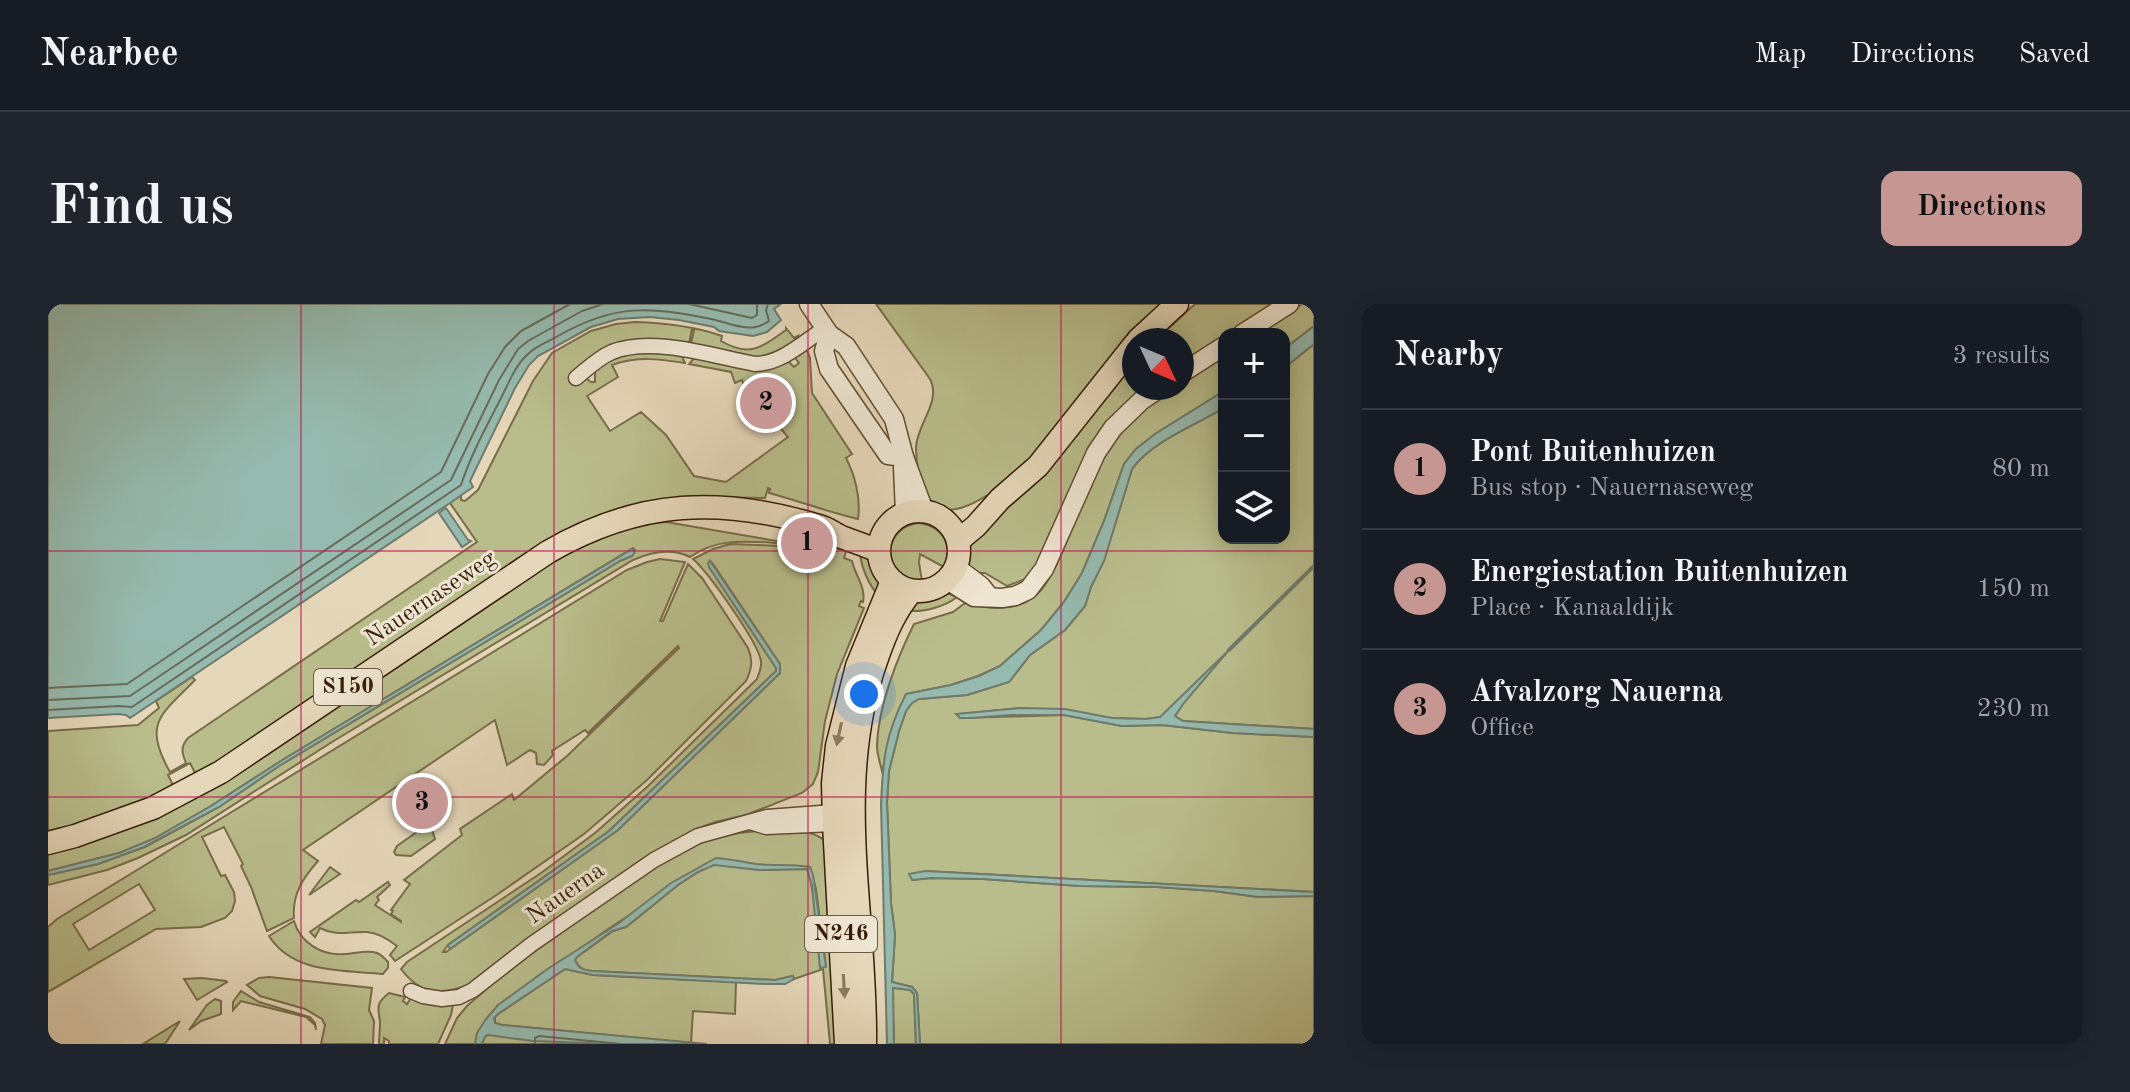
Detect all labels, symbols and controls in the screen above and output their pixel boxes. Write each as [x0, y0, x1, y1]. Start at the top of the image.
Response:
text: Nearbee [40, 36, 179, 74]
text: Map [1754, 41, 1806, 69]
text: Directions [1850, 41, 1975, 69]
text: Saved [2019, 41, 2090, 69]
button: Directions [1881, 171, 2082, 246]
text: Find us [48, 180, 234, 236]
north arrow [1122, 328, 1194, 400]
map controls [1218, 328, 1290, 544]
button: + [1218, 328, 1290, 400]
text: Nearby [1394, 339, 1504, 373]
text: 3 results [1952, 343, 2050, 369]
pin: 2 [740, 373, 792, 433]
button: − [1218, 400, 1290, 472]
text: Pont Buitenhuizen [1470, 438, 1716, 468]
text: 1 [1412, 456, 1428, 482]
text: 80 m [1992, 456, 2050, 482]
button: layers [1218, 472, 1290, 544]
text: Bus stop · Nauernaseweg [1470, 475, 1753, 501]
pin: 1 [781, 513, 833, 573]
street label: Nauernaseweg [361, 547, 501, 651]
text: Energiestation Buitenhuizen [1470, 558, 1849, 588]
text: 2 [1412, 576, 1428, 602]
text: 150 m [1977, 576, 2050, 602]
text: Place · Kanaaldijk [1470, 595, 1674, 621]
road number: S150 [314, 669, 382, 705]
your location [844, 674, 884, 714]
text: Afvalzorg Nauerna [1470, 678, 1723, 708]
text: 3 [1412, 696, 1428, 722]
text: 230 m [1977, 696, 2050, 722]
text: Office [1470, 715, 1534, 741]
one-way arrow [832, 722, 845, 747]
pin: 3 [396, 773, 448, 833]
street label: Nauerna [523, 859, 609, 929]
road number: N246 [805, 916, 877, 952]
one-way arrow [838, 974, 851, 999]

